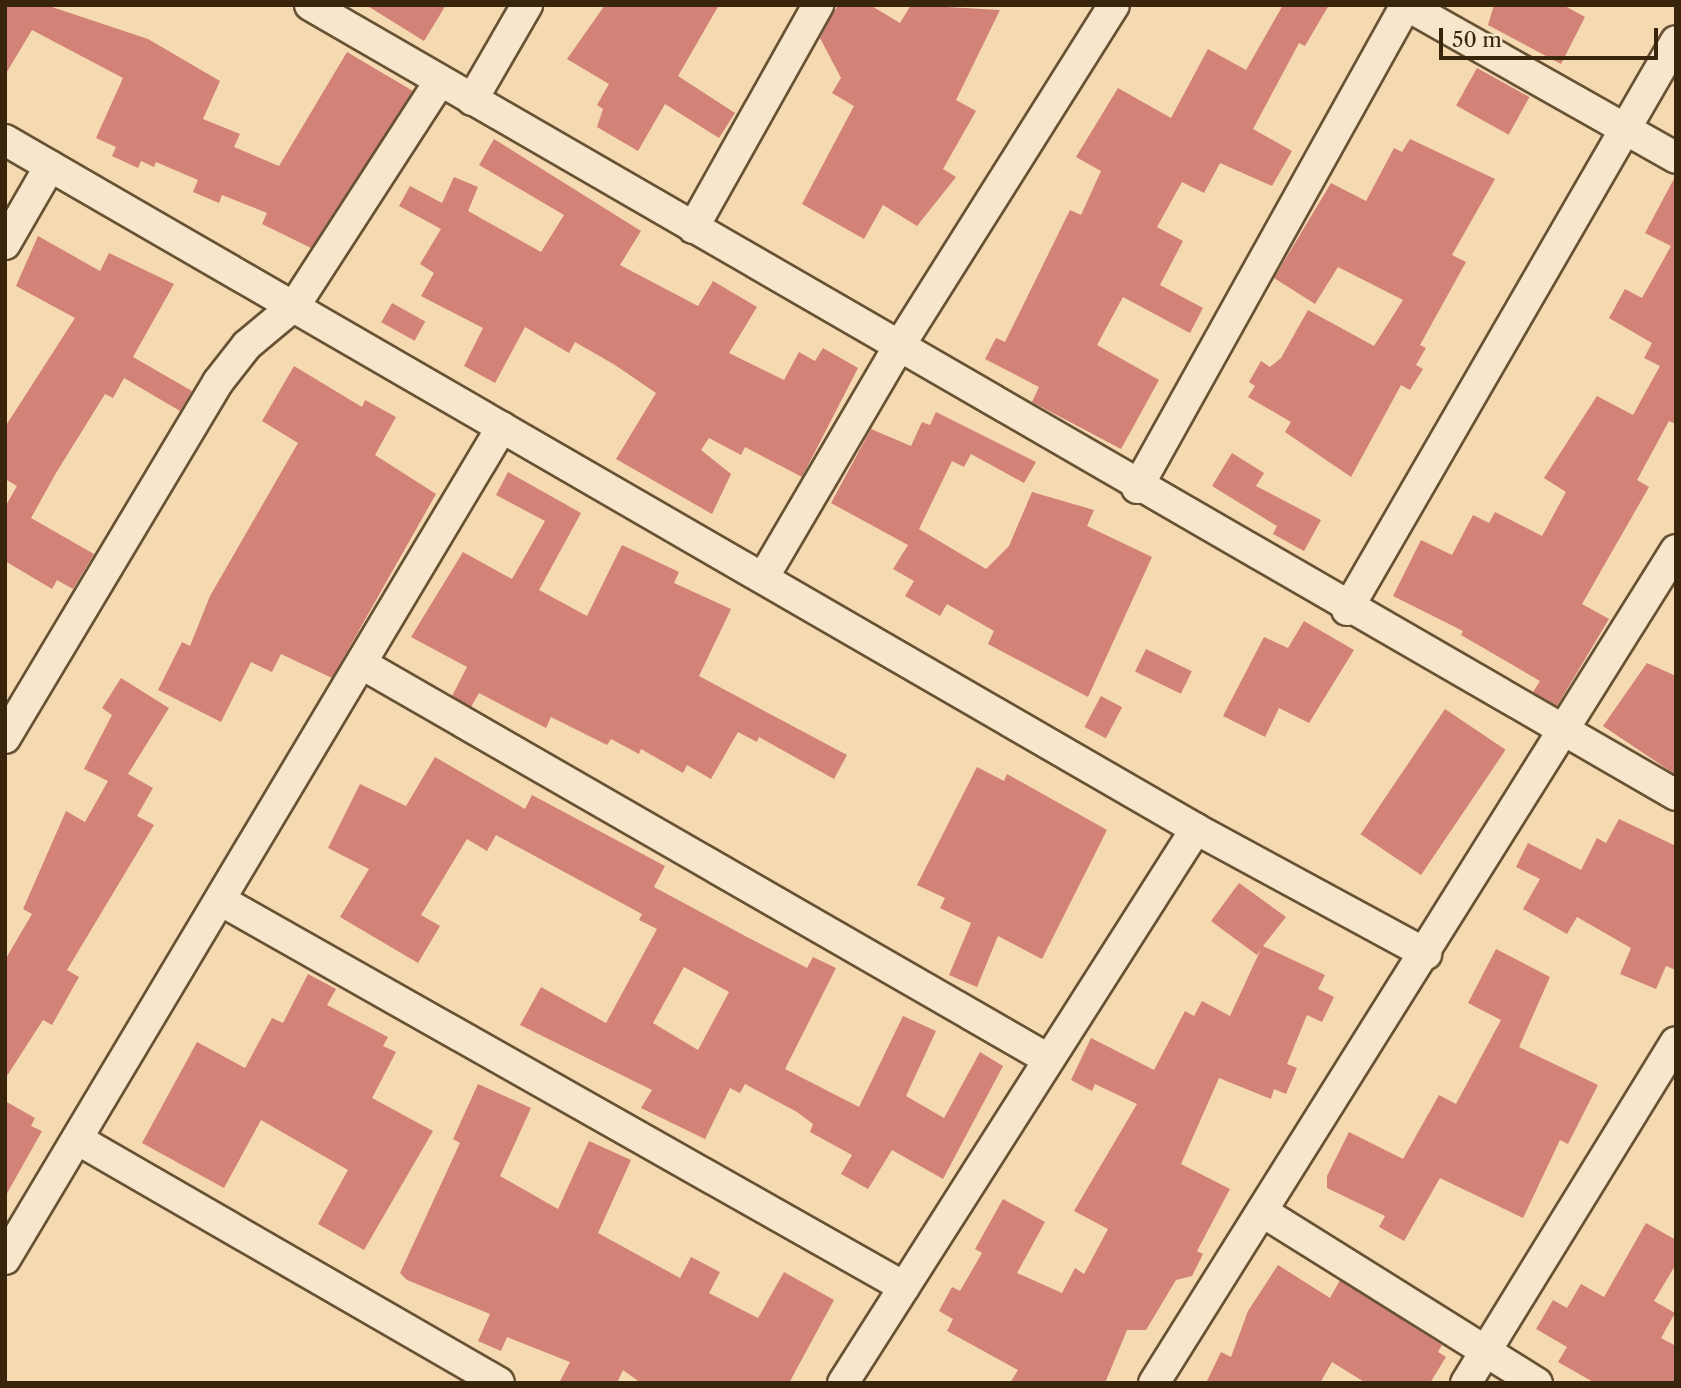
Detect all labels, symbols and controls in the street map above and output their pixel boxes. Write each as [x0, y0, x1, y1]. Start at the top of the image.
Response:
scale bar [1443, 14, 1662, 58]
text: 50 m [1452, 27, 1502, 52]

